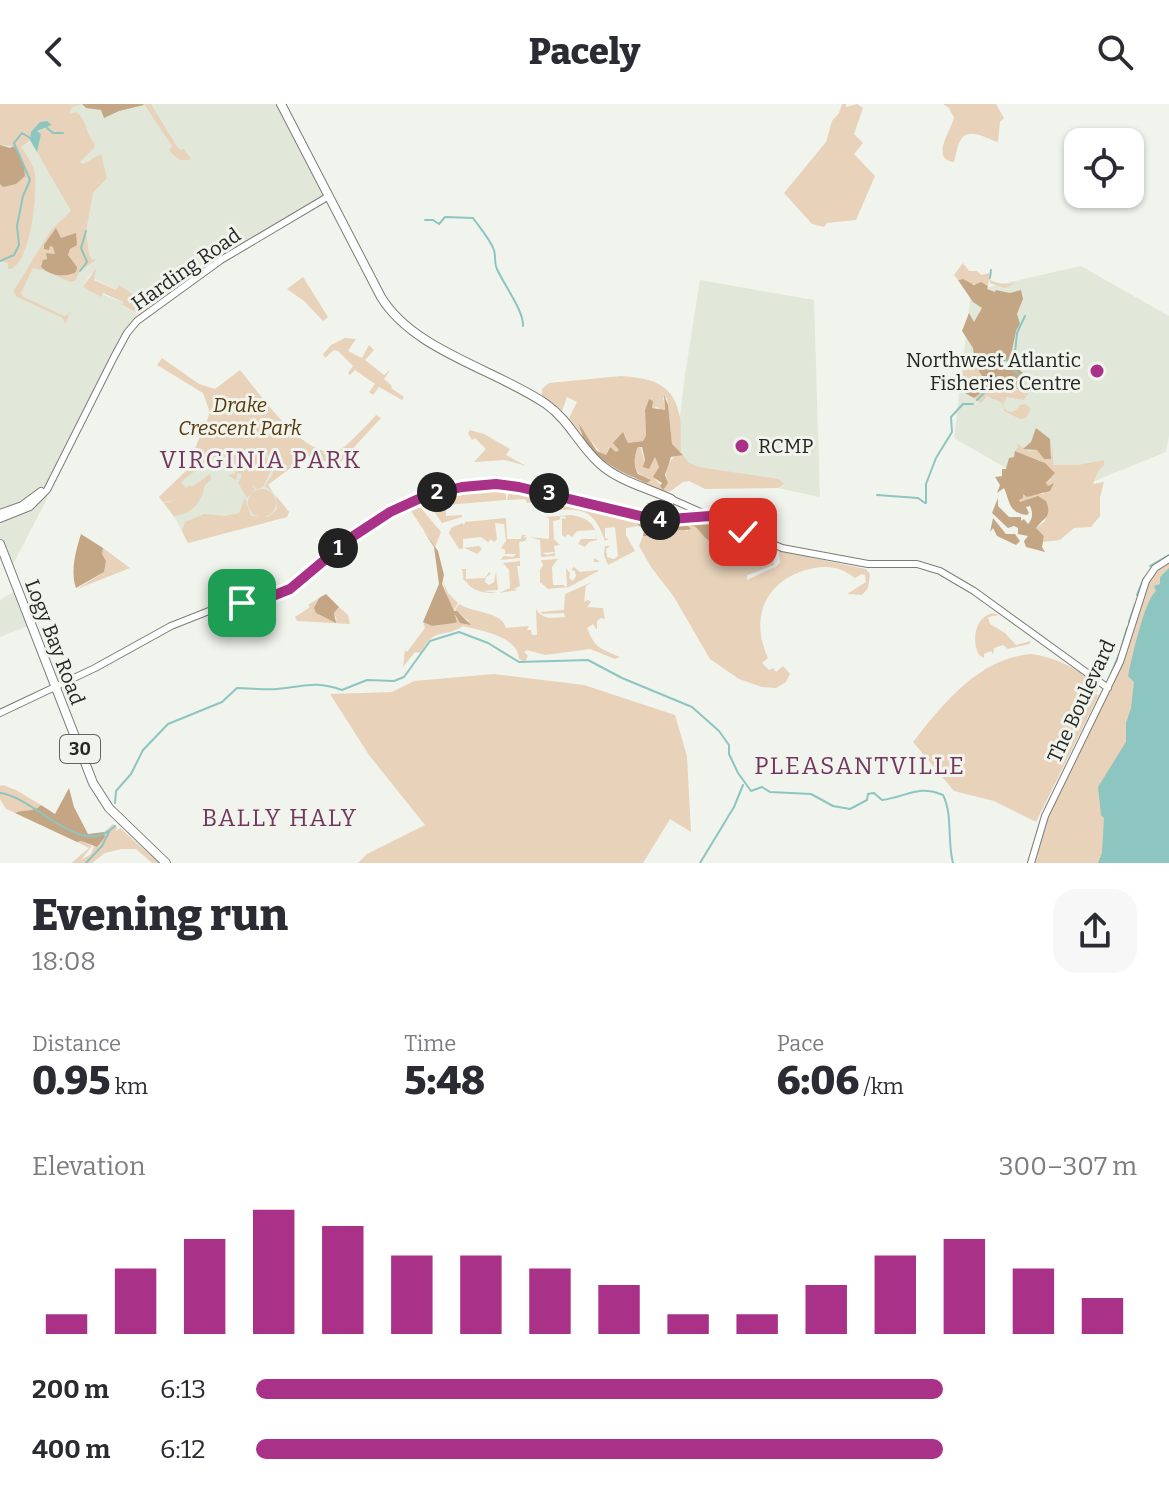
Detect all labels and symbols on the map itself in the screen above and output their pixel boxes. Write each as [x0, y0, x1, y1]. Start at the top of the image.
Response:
street label: Harding Road [127, 223, 245, 315]
place label: Northwest Atlantic Fisheries Centre [906, 348, 1081, 395]
marker: Northwest Atlantic Fisheries Centre [1088, 362, 1106, 380]
park label: Drake Crescent Park [178, 393, 302, 440]
place label: RCMP [758, 434, 814, 458]
marker: RCMP [733, 437, 751, 455]
district label: VIRGINIA PARK [160, 446, 362, 474]
pin: 2 [417, 472, 457, 512]
pin: 3 [529, 473, 569, 513]
pin [709, 498, 777, 566]
pin: 4 [640, 500, 680, 540]
pin: 1 [318, 528, 358, 568]
pin [208, 569, 276, 637]
street label: Logy Bay Road [20, 576, 90, 708]
street label: The Boulevard [1042, 636, 1120, 766]
road number: 30 [60, 735, 100, 763]
district label: PLEASANTVILLE [754, 752, 966, 780]
district label: BALLY HALY [202, 804, 358, 832]

